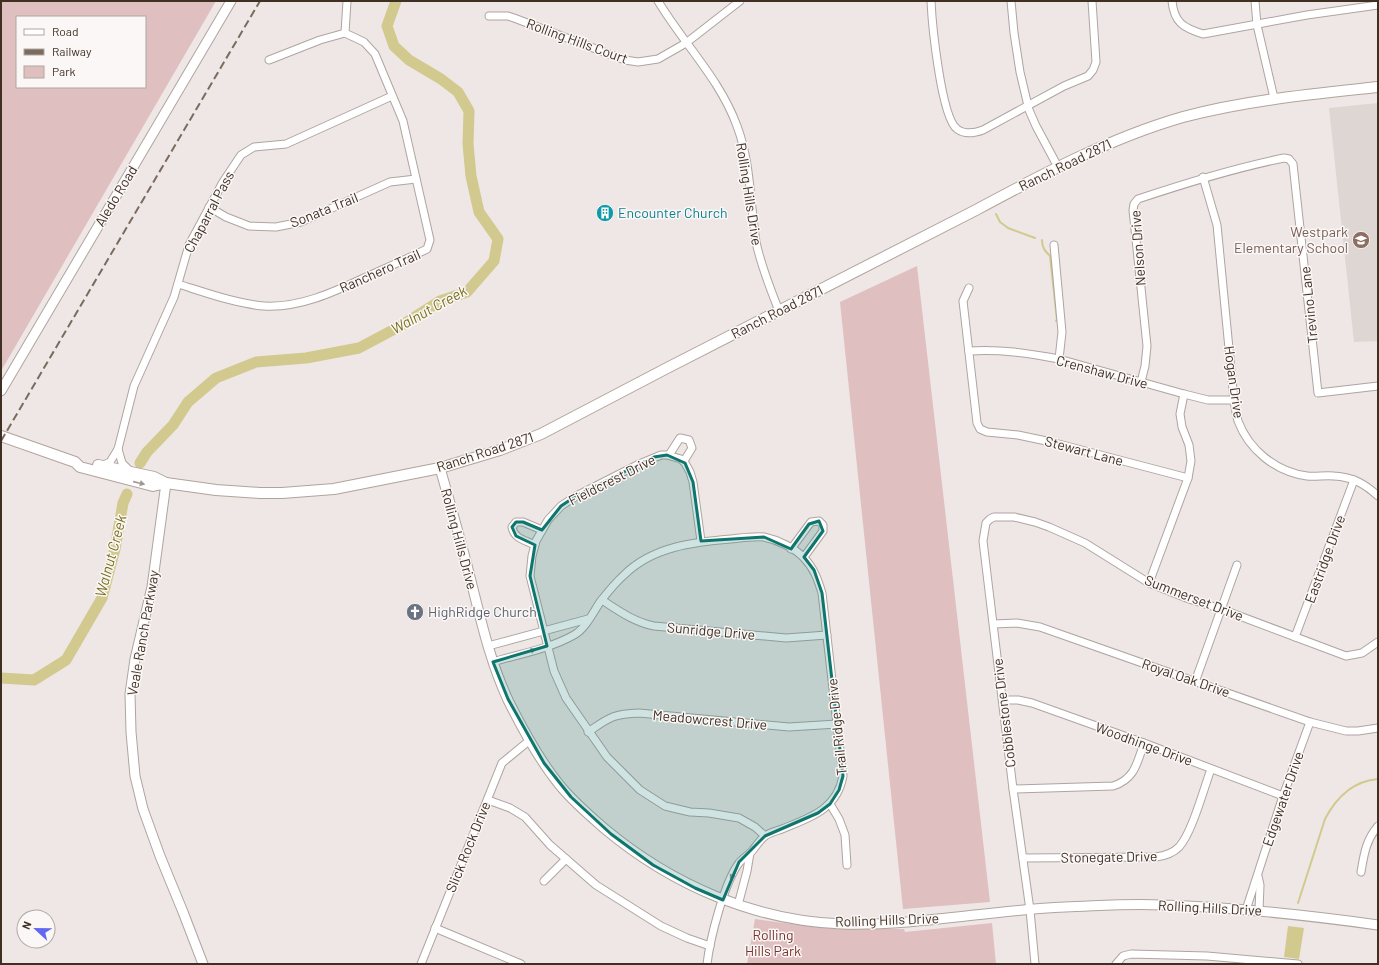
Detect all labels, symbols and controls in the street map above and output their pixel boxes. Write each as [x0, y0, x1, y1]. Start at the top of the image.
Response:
street label: Rolling Hills Court [524, 14, 630, 67]
legend [16, 16, 146, 88]
text: Road [52, 24, 79, 38]
text: Railway [52, 44, 92, 58]
text: Park [52, 64, 76, 78]
street label: Ranch Road 2871 [1016, 135, 1114, 194]
street label: Rolling Hills Drive [733, 141, 766, 247]
street label: Aledo Road [91, 162, 140, 229]
street label: Chaparral Pass [180, 168, 237, 256]
street label: Sonata Trail [287, 188, 360, 231]
building icon: Encounter Church [595, 203, 615, 223]
place label: Encounter Church [618, 204, 727, 221]
street label: Nelson Drive [1126, 210, 1149, 287]
place label: Westpark Elementary School [1234, 223, 1348, 256]
school or university icon: Westpark Elementary School [1351, 230, 1371, 250]
street label: Ranchero Trail [337, 245, 423, 296]
street label: Trevino Lane [1296, 266, 1321, 345]
water label: Walnut Creek [387, 281, 470, 337]
street label: Ranch Road 2871 [728, 281, 826, 342]
street label: Hogan Drive [1221, 345, 1248, 419]
street label: Crenshaw Drive [1055, 351, 1150, 392]
street label: Ranch Road 2871 [434, 428, 535, 475]
street label: Stewart Lane [1043, 432, 1125, 469]
street label: Fieldcrest Drive [565, 450, 658, 509]
one-way arrow [133, 480, 145, 486]
street label: Rolling Hills Drive [438, 486, 481, 591]
water label: Walnut Creek [90, 512, 130, 599]
street label: Eastridge Drive [1301, 512, 1348, 605]
street label: Veale Ranch Parkway [123, 568, 162, 697]
street label: Summerset Drive [1142, 571, 1246, 624]
church icon: HighRidge Church [405, 602, 425, 622]
place label: HighRidge Church [428, 603, 537, 620]
street label: Sunridge Drive [666, 618, 756, 643]
one-way arrow [524, 648, 536, 654]
street label: Royal Oak Drive [1140, 654, 1232, 701]
street label: Cobblestone Drive [988, 657, 1019, 769]
street label: Trail Ridge Drive [823, 678, 850, 777]
street label: Meadowcrest Drive [652, 706, 768, 733]
street label: Woodhinge Drive [1093, 718, 1195, 769]
street label: Edgewater Drive [1258, 749, 1307, 849]
street label: Slick Rock Drive [442, 799, 493, 895]
street label: Stonegate Drive [1061, 847, 1157, 866]
one-way arrow [730, 868, 737, 880]
street label: Rolling Hills Drive [1158, 896, 1262, 919]
north arrow [16, 909, 56, 949]
street label: Rolling Hills Drive [835, 909, 939, 930]
text: N [19, 919, 34, 931]
park label: Rolling Hills Park [745, 926, 801, 959]

